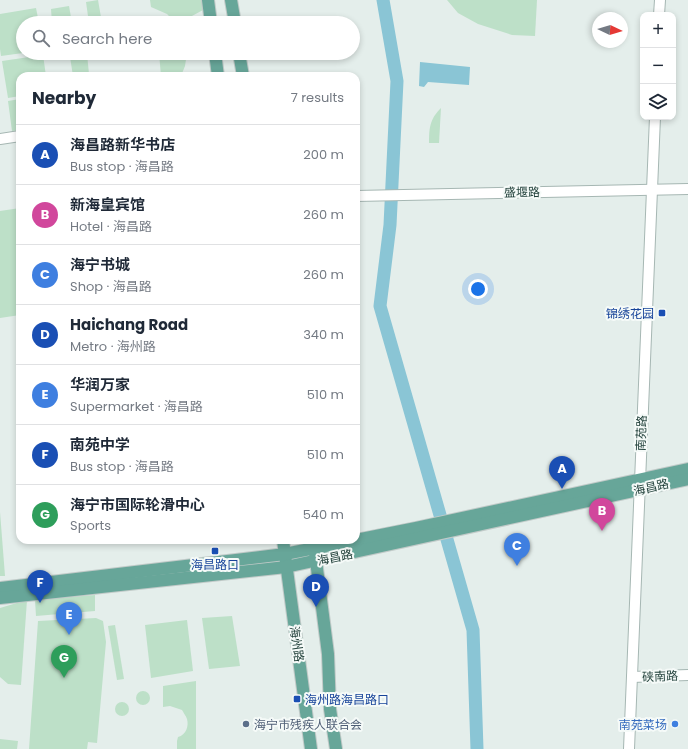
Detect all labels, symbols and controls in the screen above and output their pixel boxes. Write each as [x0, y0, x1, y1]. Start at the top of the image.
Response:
north arrow [592, 12, 628, 48]
map controls [640, 12, 676, 120]
button: + [640, 12, 676, 48]
search box [16, 16, 360, 60]
icon: search [30, 27, 52, 49]
text: Search here [62, 28, 152, 49]
button: − [640, 48, 676, 84]
button: layers [640, 84, 676, 120]
text: Nearby [32, 86, 96, 110]
text: 7 results [291, 88, 344, 107]
text: 海昌路新华书店 [70, 134, 175, 155]
text: A [40, 145, 50, 164]
text: 200 m [303, 145, 344, 164]
text: Bus stop · 海昌路 [70, 157, 174, 176]
street label: 盛堰路 [504, 183, 540, 201]
text: 新海皇宾馆 [70, 194, 145, 215]
text: B [41, 205, 49, 224]
text: 260 m [303, 205, 344, 224]
text: Hotel · 海昌路 [70, 217, 152, 236]
text: 海宁书城 [70, 254, 130, 275]
text: C [40, 265, 50, 284]
text: 260 m [303, 265, 344, 284]
text: Shop · 海昌路 [70, 277, 152, 296]
your location [468, 279, 488, 299]
place label: 锦绣花园 [606, 305, 654, 322]
marker: 锦绣花园 [657, 308, 667, 318]
text: Haichang Road [70, 314, 188, 335]
text: D [40, 325, 50, 344]
text: 340 m [303, 325, 344, 344]
text: Metro · 海州路 [70, 337, 156, 356]
text: 华润万家 [70, 374, 130, 395]
text: E [41, 385, 49, 404]
text: 510 m [307, 385, 344, 404]
text: Supermarket · 海昌路 [70, 397, 203, 416]
street label: 南苑路 [632, 415, 650, 451]
text: 南苑中学 [70, 434, 130, 455]
text: F [41, 445, 49, 464]
text: 510 m [307, 445, 344, 464]
pin: A [549, 456, 575, 489]
text: Bus stop · 海昌路 [70, 457, 174, 476]
street label: 海昌路 [632, 475, 670, 499]
text: 海宁市国际轮滑中心 [70, 494, 205, 515]
pin: B [589, 498, 615, 531]
text: G [40, 505, 50, 524]
text: 540 m [303, 505, 344, 524]
text: Sports [70, 516, 111, 535]
pin: C [504, 533, 530, 566]
street label: 海昌路 [316, 545, 354, 569]
marker: 海昌路口 [210, 546, 220, 556]
place label: 海昌路口 [191, 556, 239, 573]
pin: F [27, 570, 53, 603]
pin: D [303, 574, 329, 607]
pin: E [56, 602, 82, 635]
street label: 海州路 [286, 625, 308, 663]
pin: G [51, 645, 77, 678]
street label: 硖南路 [642, 667, 678, 685]
place label: 海州路海昌路口 [305, 691, 389, 708]
marker: 海州路海昌路口 [292, 694, 302, 704]
place label: 海宁市残疾人联合会 [254, 716, 362, 733]
place label: 南苑菜场 [619, 716, 667, 733]
marker: 海宁市残疾人联合会 [241, 719, 251, 729]
marker: 南苑菜场 [670, 719, 680, 729]

